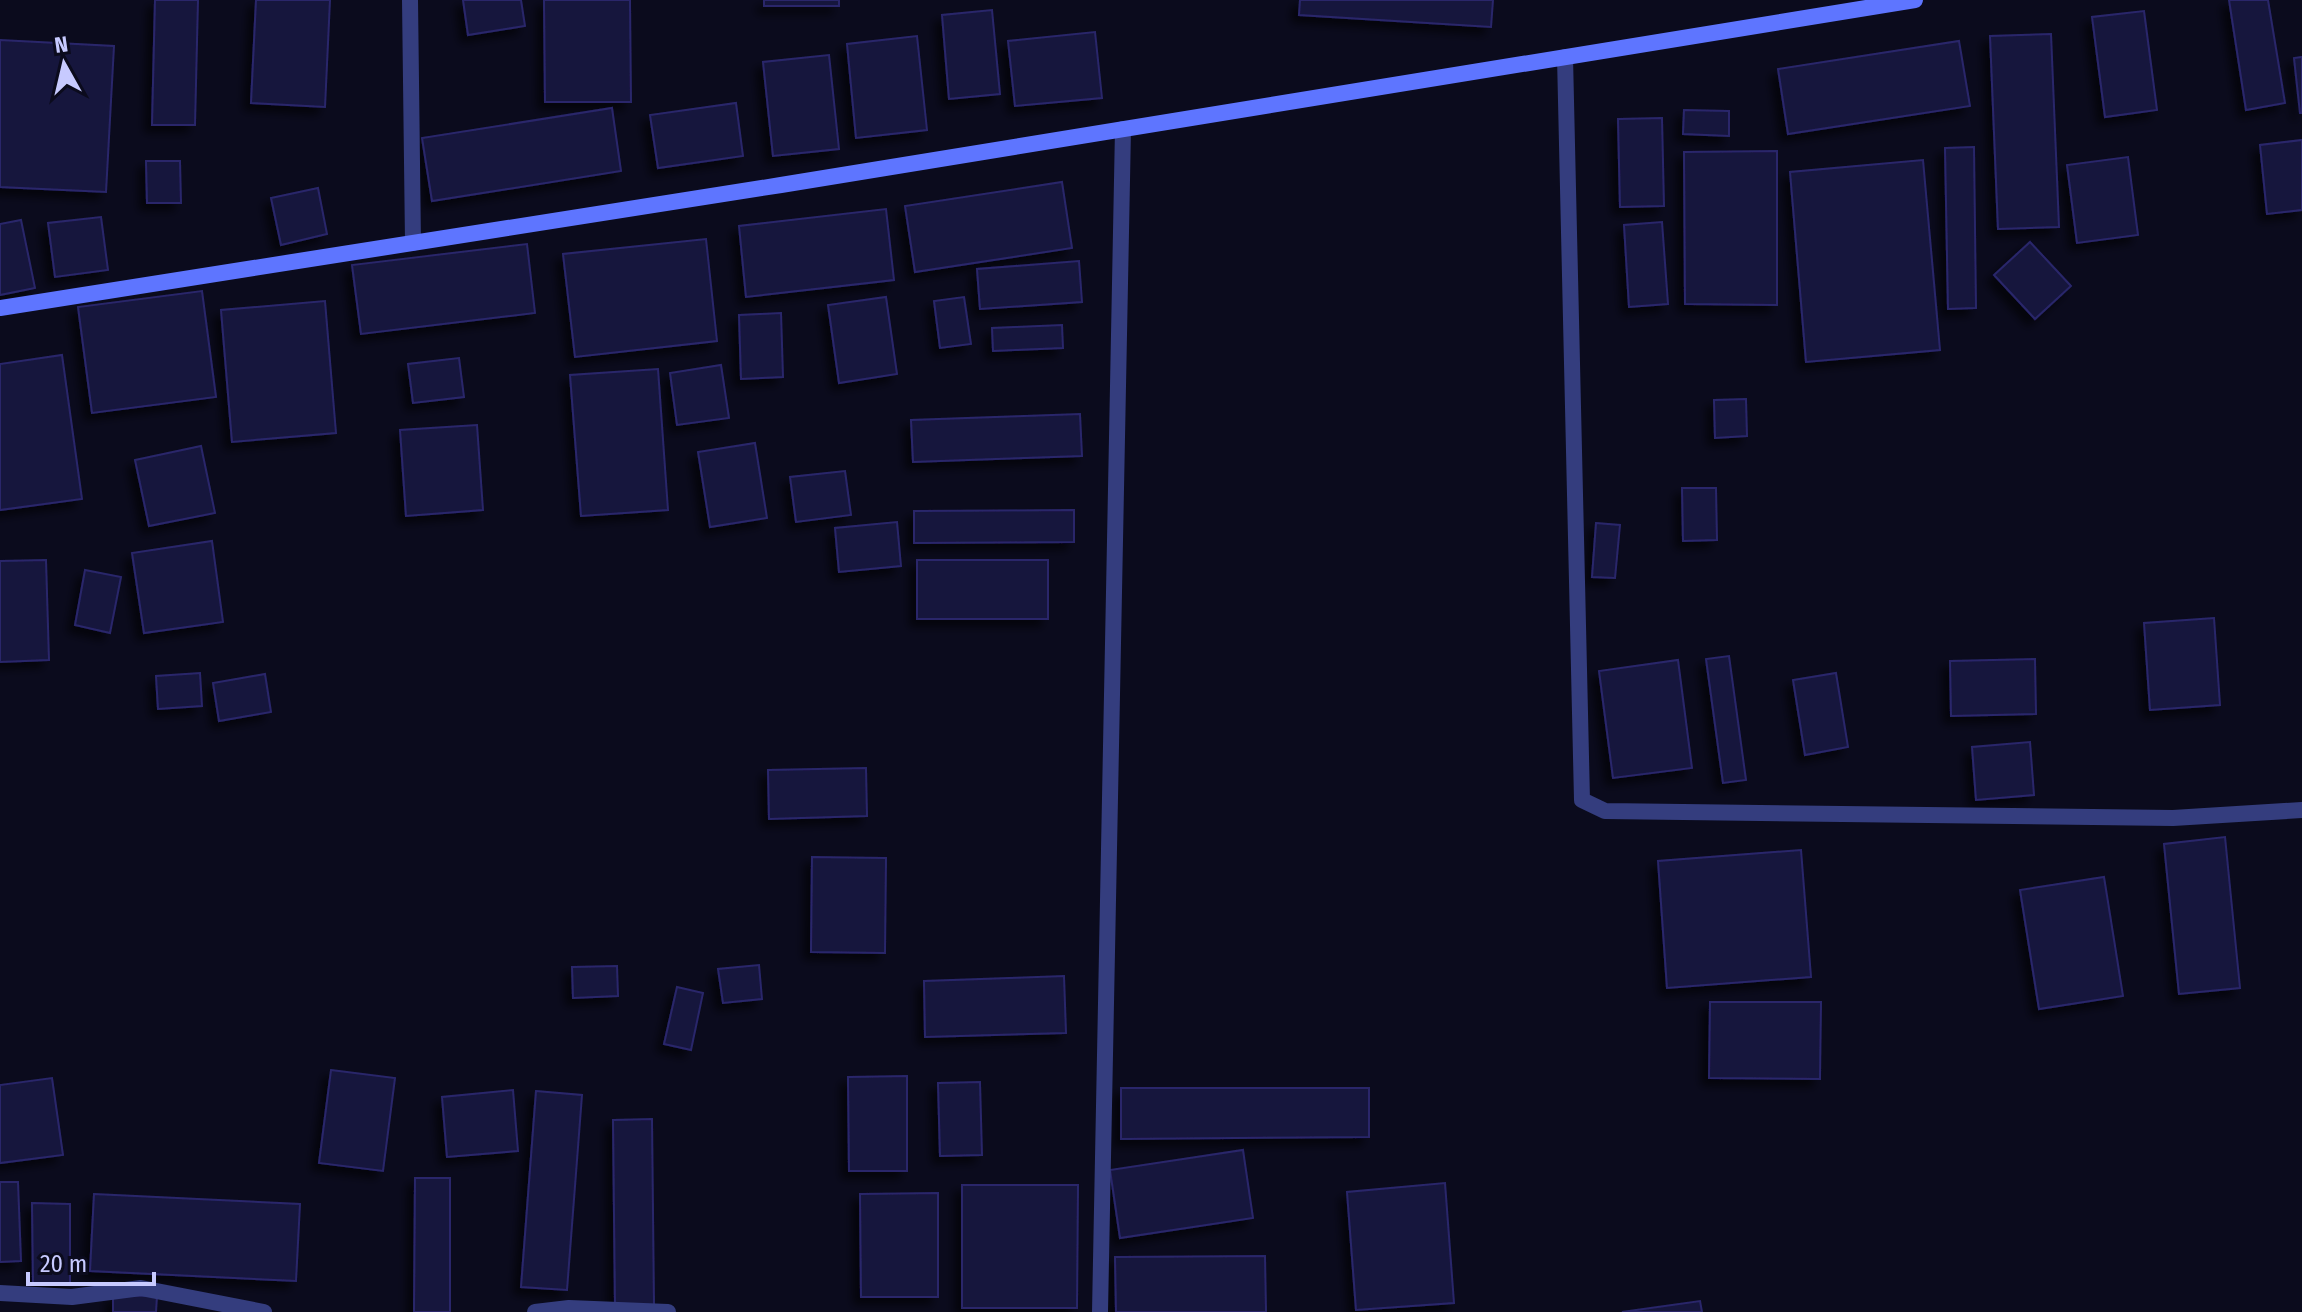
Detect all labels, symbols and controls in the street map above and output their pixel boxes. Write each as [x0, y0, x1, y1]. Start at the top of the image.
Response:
north arrow [24, 24, 104, 104]
text: N [53, 30, 70, 59]
scale bar [28, 1236, 154, 1286]
text: 20 m [40, 1250, 87, 1278]

